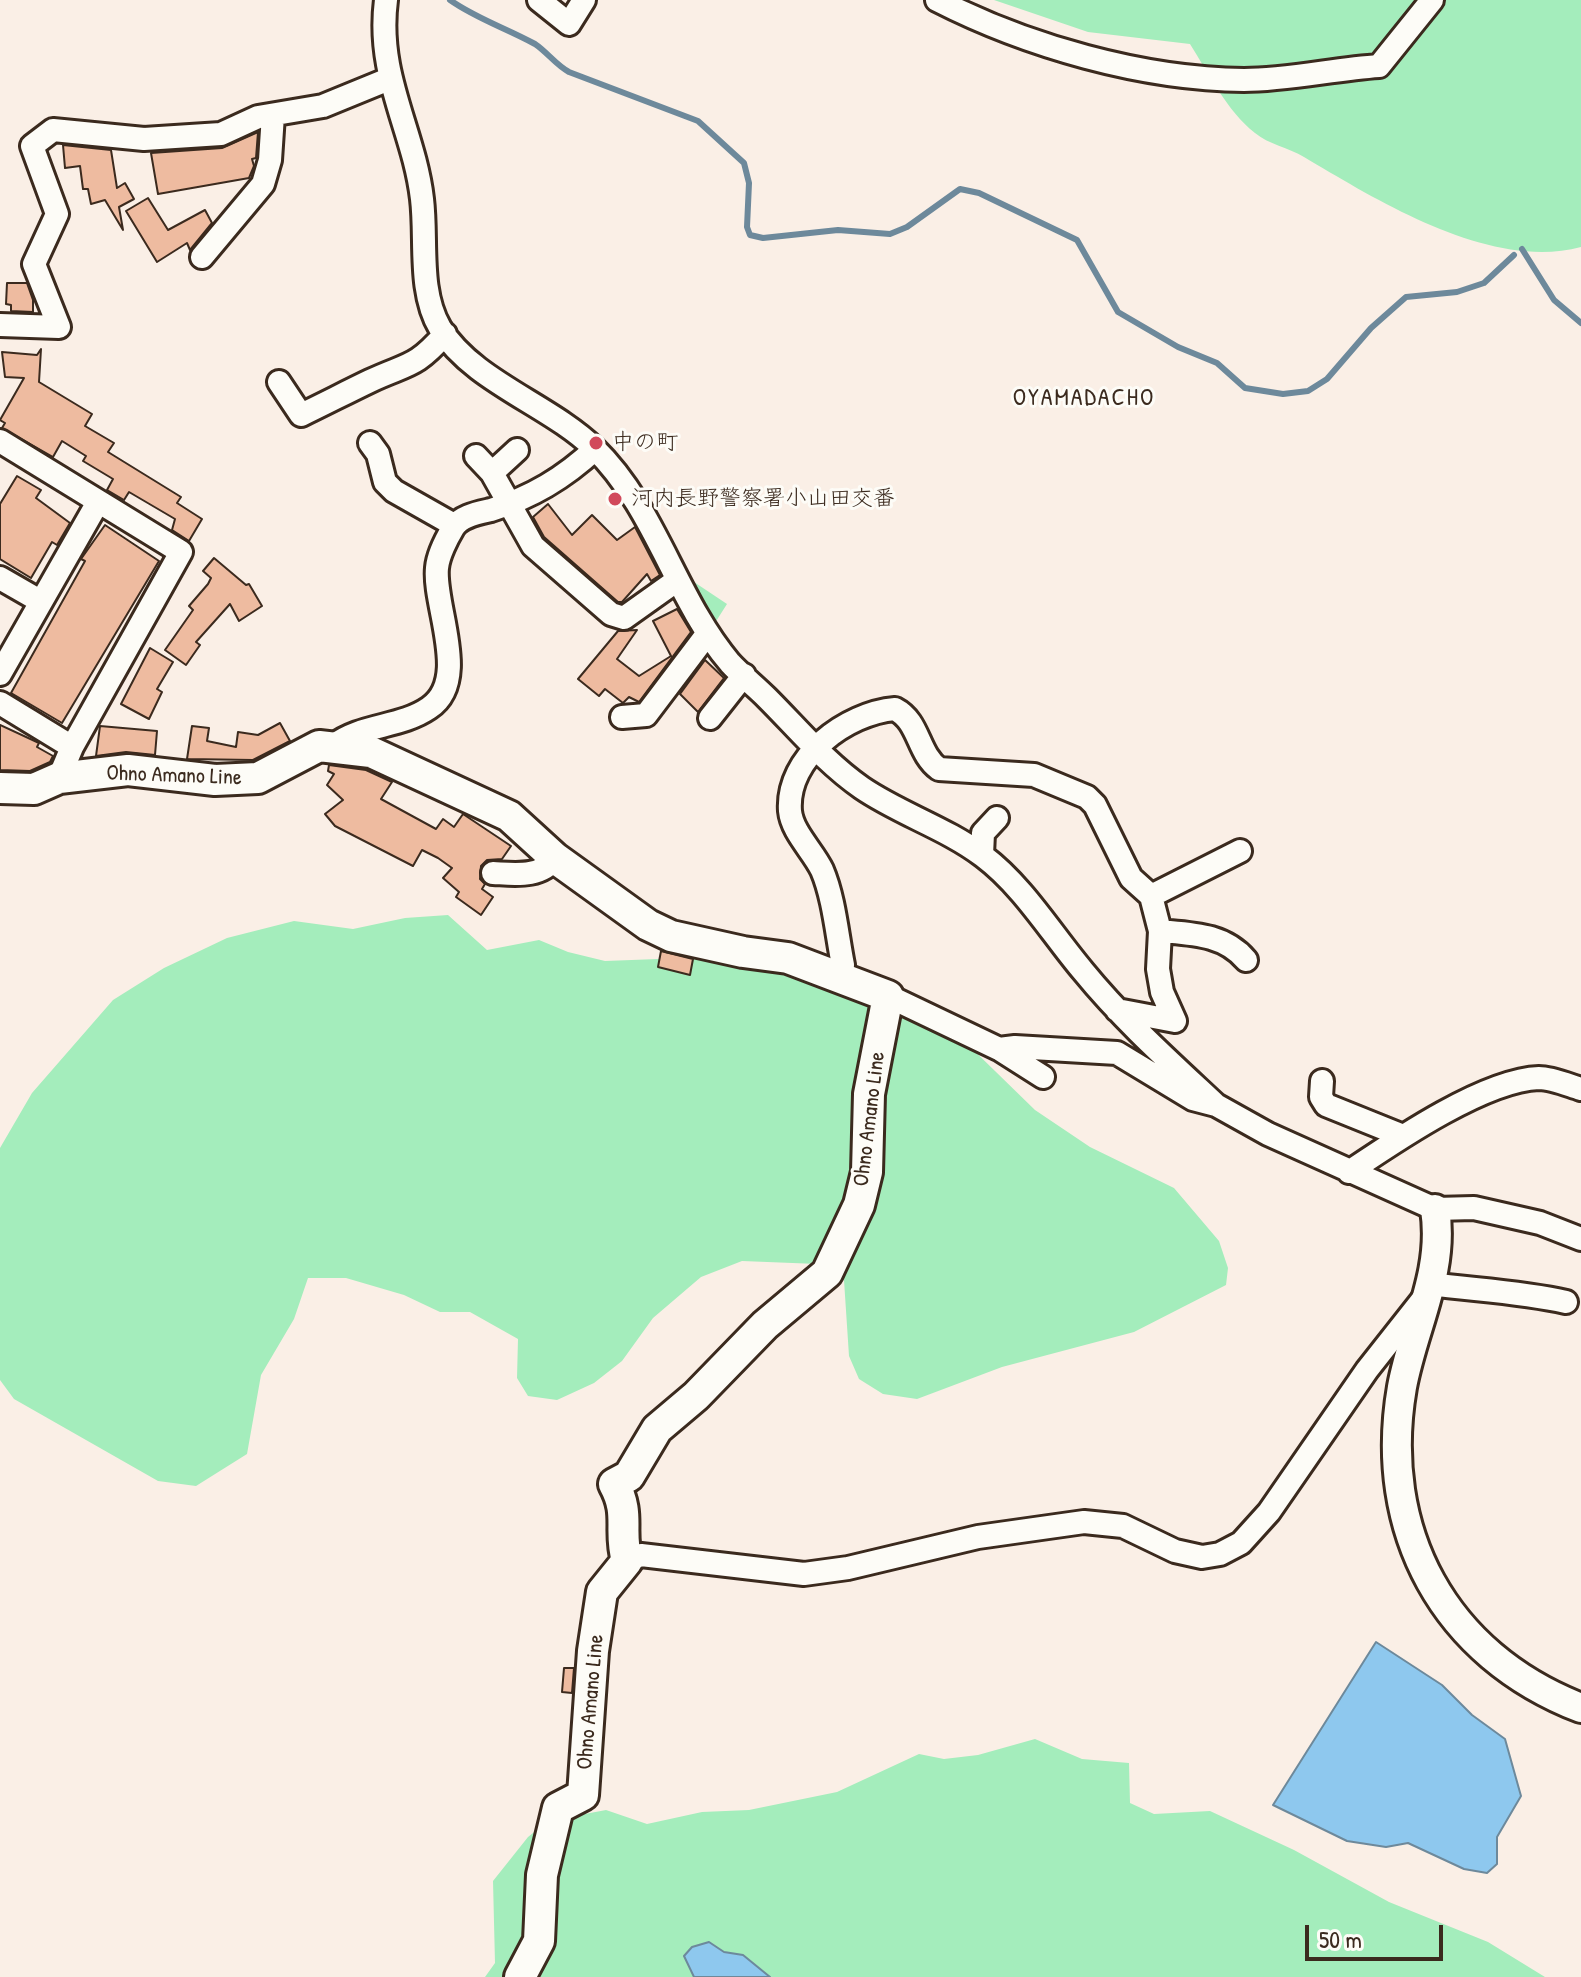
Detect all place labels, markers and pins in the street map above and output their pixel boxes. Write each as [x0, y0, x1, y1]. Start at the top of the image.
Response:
place label: 中の町 [612, 430, 678, 456]
marker: 中の町 [587, 434, 605, 452]
place label: 河内長野警察署小山田交番 [631, 486, 895, 512]
marker: 河内長野警察署小山田交番 [606, 490, 624, 508]

